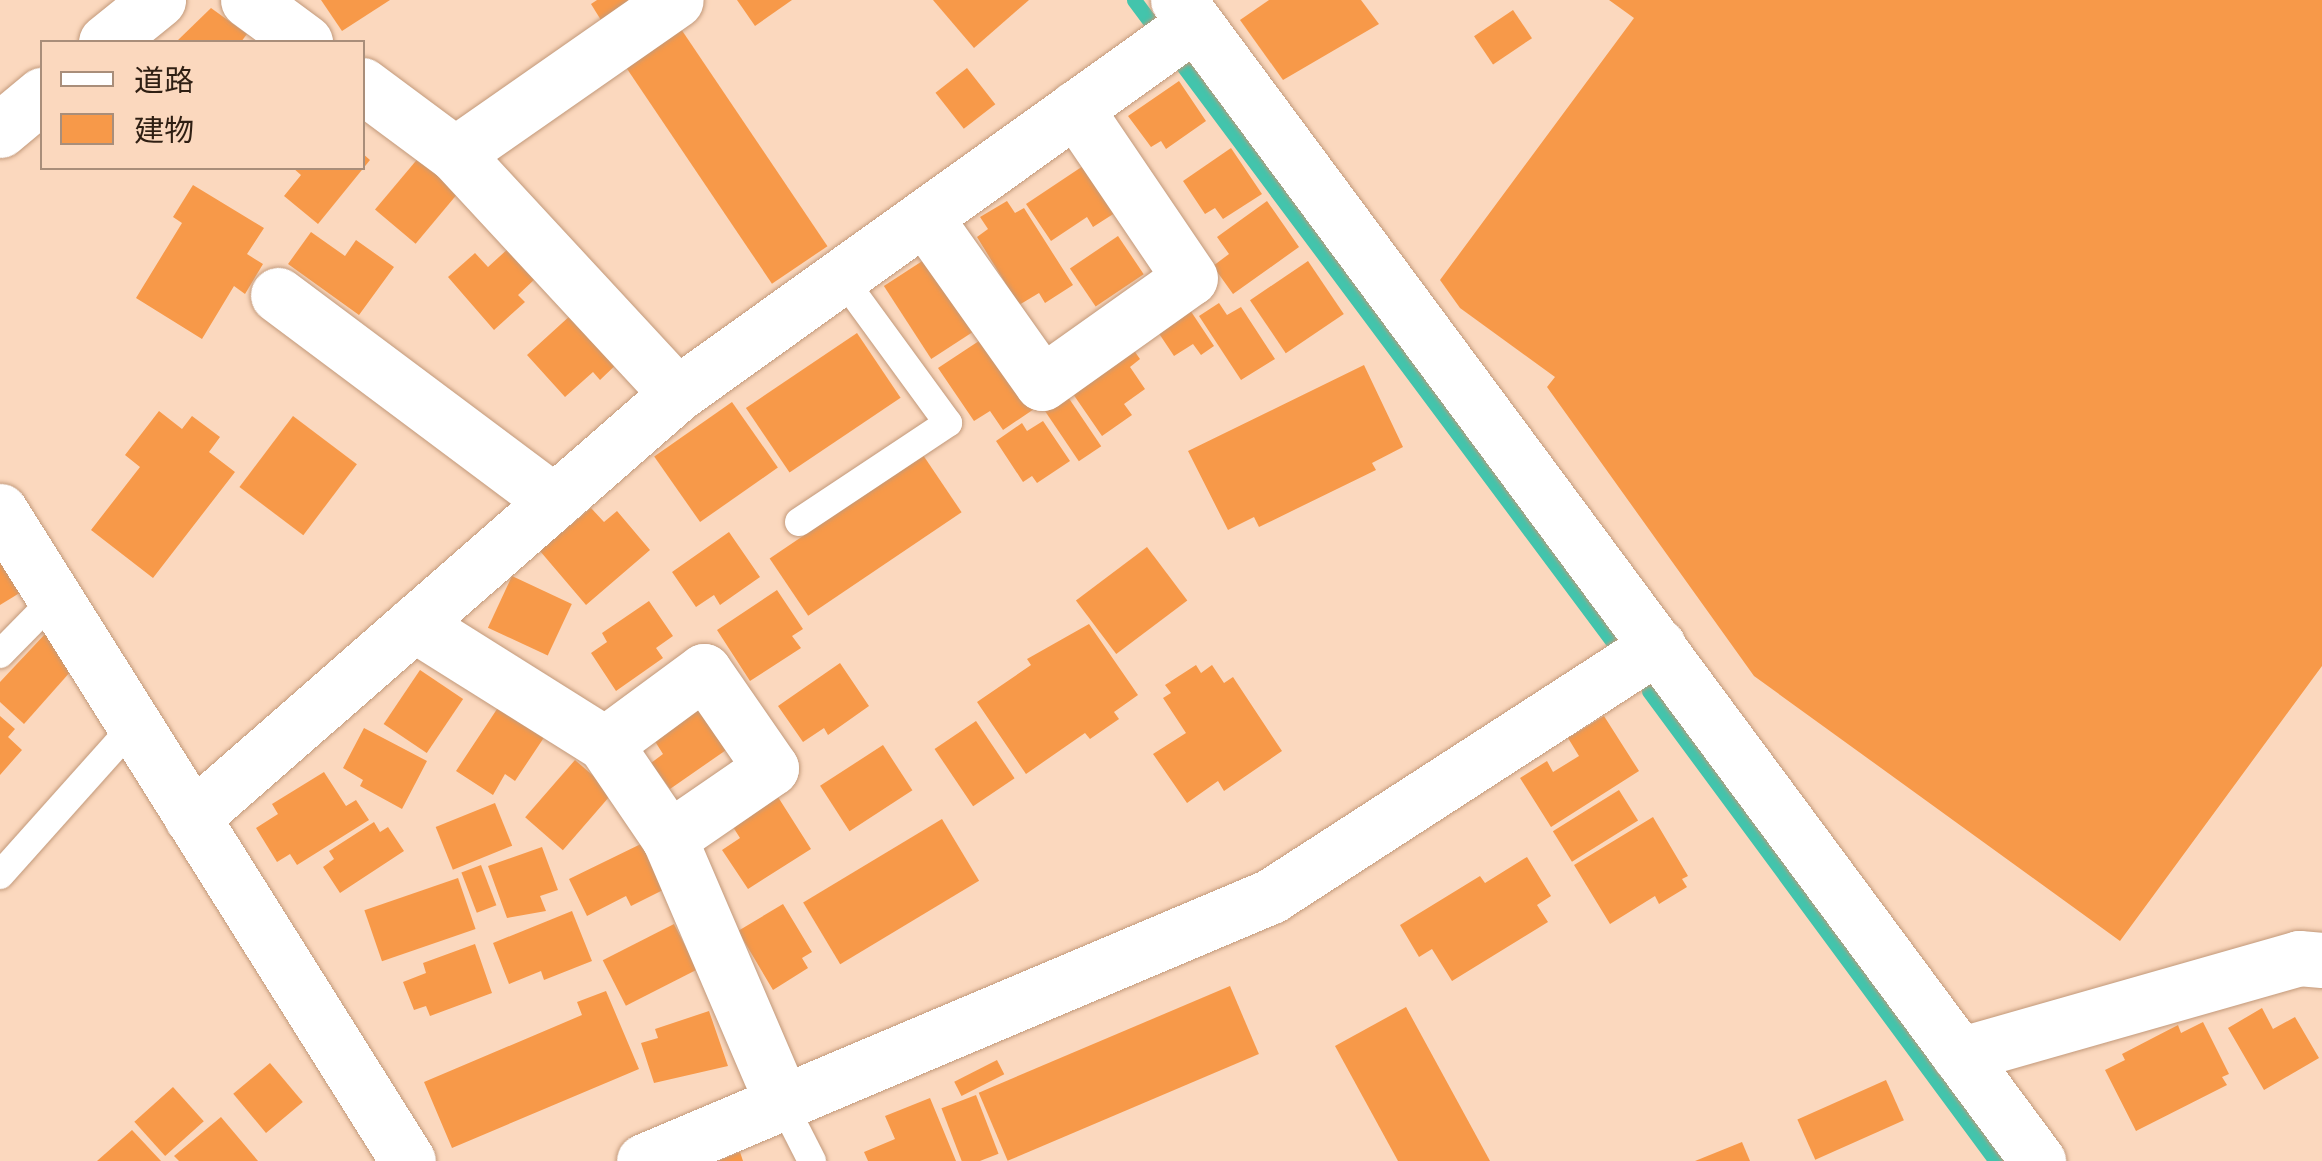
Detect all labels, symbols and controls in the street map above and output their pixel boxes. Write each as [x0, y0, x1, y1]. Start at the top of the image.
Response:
legend [40, 40, 365, 170]
text: 道路 [134, 61, 194, 102]
text: 建物 [134, 111, 194, 152]

